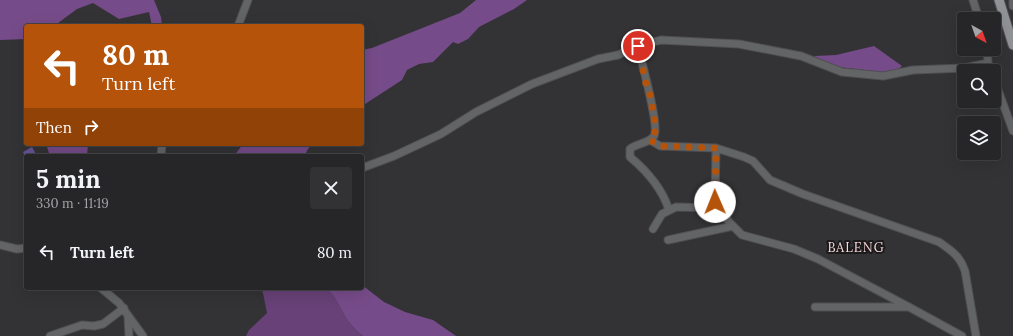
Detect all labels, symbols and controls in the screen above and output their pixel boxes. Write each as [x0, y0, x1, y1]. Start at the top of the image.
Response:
north arrow [957, 12, 1001, 56]
map controls [957, 12, 1001, 160]
pin [621, 29, 655, 63]
icon: arrive [627, 35, 649, 57]
text: 80 m [102, 37, 169, 73]
icon: left [36, 40, 88, 92]
button: search [957, 64, 1001, 108]
text: Turn left [102, 72, 175, 95]
icon: right [80, 116, 102, 138]
button: layers [957, 116, 1001, 160]
text: Then [36, 118, 72, 137]
text: 5 min [36, 164, 101, 195]
button: close [310, 167, 352, 209]
position arrow [694, 181, 736, 223]
text: 330 m · 11:19 [36, 195, 109, 212]
district label: BALENG [827, 239, 885, 256]
icon: left [36, 241, 58, 263]
text: Turn left [70, 243, 134, 262]
text: 80 m [317, 243, 352, 262]

